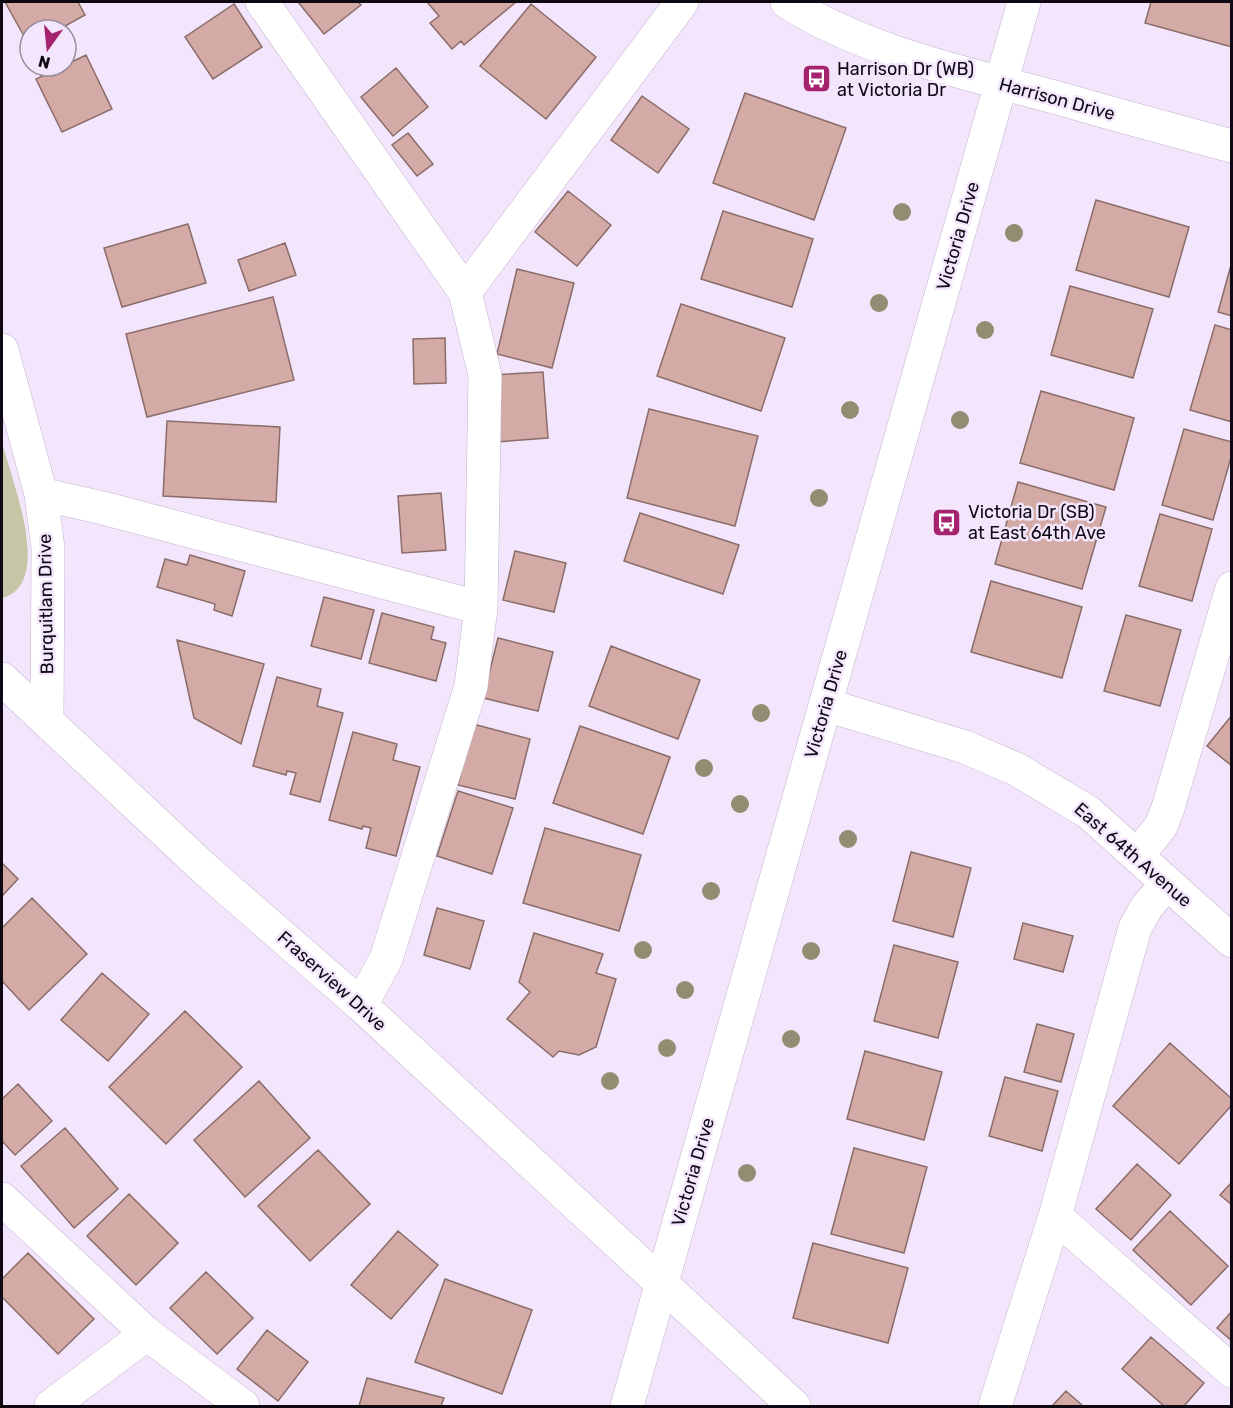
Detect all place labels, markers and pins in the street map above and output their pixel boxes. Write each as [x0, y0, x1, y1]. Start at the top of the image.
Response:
place label: Harrison Dr (WB) at Victoria Dr [837, 58, 974, 101]
bus stop icon: Harrison Dr (WB) at Victoria Dr [800, 63, 832, 95]
place label: Victoria Dr (SB) at East 64th Ave [968, 501, 1106, 544]
bus stop icon: Victoria Dr (SB) at East 64th Ave [931, 506, 963, 538]

